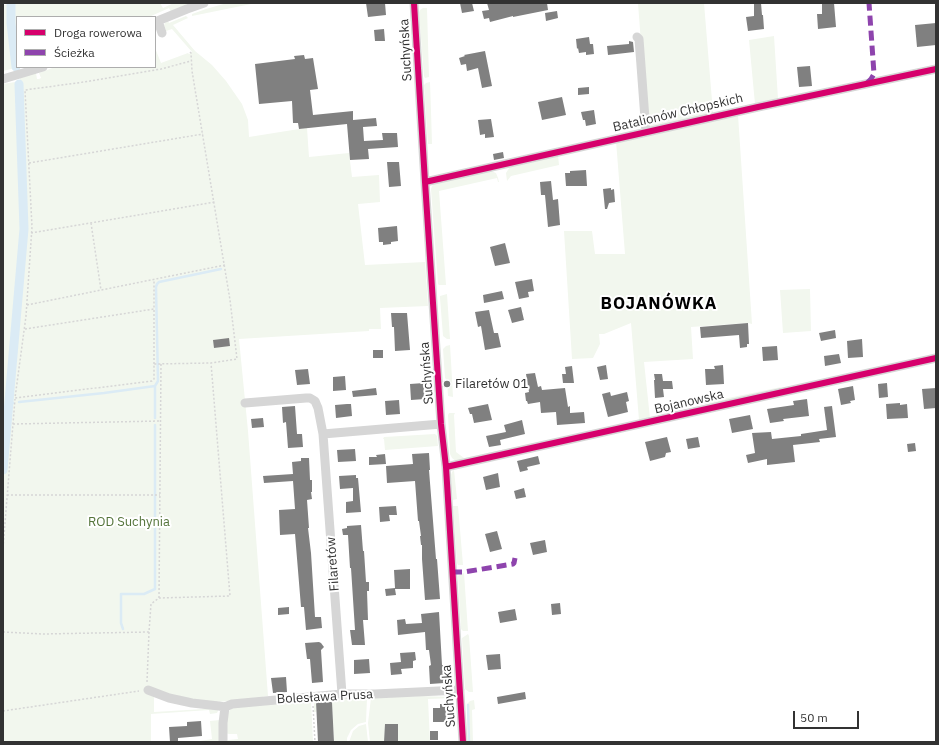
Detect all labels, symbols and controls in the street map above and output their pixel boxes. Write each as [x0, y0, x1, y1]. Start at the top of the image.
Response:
legend [16, 16, 156, 68]
street label: Suchyńska [397, 18, 415, 82]
text: Droga rowerowa [54, 25, 142, 40]
text: Ścieżka [54, 45, 95, 60]
street label: Batalionów Chłopskich [611, 90, 745, 136]
district label: BOJANÓWKA [601, 294, 717, 314]
street label: Suchyńska [417, 341, 437, 405]
place label: Filaretów 01 [455, 376, 528, 392]
marker: Filaretów 01 [442, 379, 452, 389]
street label: Bojanowska [653, 386, 725, 418]
park label: ROD Suchynia [88, 514, 170, 530]
street label: Filaretów [323, 536, 343, 592]
street label: Suchyńska [439, 664, 459, 728]
street label: Bolesława Prusa [276, 687, 374, 707]
scale bar [795, 703, 861, 729]
text: 50 m [800, 710, 828, 725]

